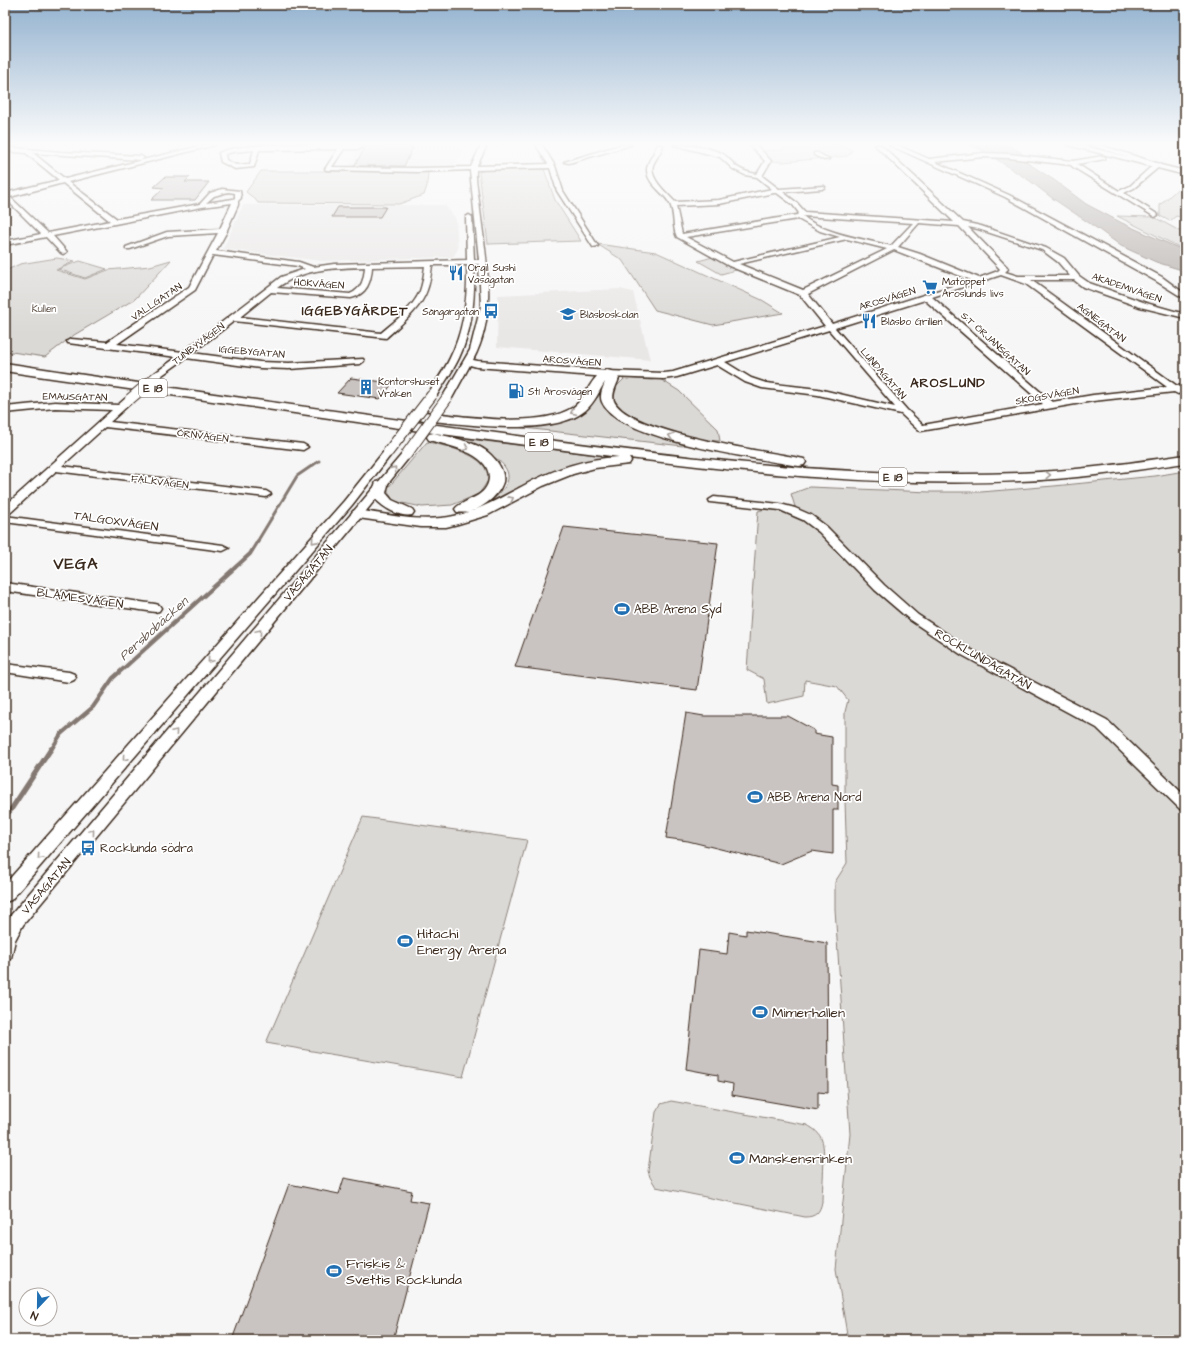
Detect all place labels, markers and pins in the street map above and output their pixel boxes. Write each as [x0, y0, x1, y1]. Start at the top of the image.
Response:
place label: Orgil Sushi Vasagatan [468, 261, 516, 288]
restaurant icon: Orgil Sushi Vasagatan [447, 264, 465, 282]
place label: Matöppet Aroslunds livs [942, 275, 1004, 301]
supermarket icon: Matöppet Aroslunds livs [921, 278, 939, 296]
bus stop icon: Sångargatan [482, 302, 500, 320]
place label: Sångargatan [422, 305, 479, 320]
school or university icon: Blåsboskolan [559, 305, 577, 323]
place label: Blåsboskolan [580, 308, 638, 322]
restaurant icon: Blåsbo Grillen [860, 312, 878, 330]
place label: Blåsbo Grillen [881, 315, 943, 329]
place label: Kontorshuset Vråken [378, 375, 439, 401]
building icon: Kontorshuset Vråken [357, 378, 375, 396]
fuel station icon: St1 Arosvägen [507, 382, 525, 400]
place label: St1 Arosvägen [528, 385, 592, 400]
sports icon: ABB Arena Syd [613, 600, 631, 618]
place label: ABB Arena Syd [634, 601, 722, 619]
sports icon: ABB Arena Nord [746, 788, 764, 806]
place label: ABB Arena Nord [767, 789, 861, 806]
bus stop icon: Rocklunda södra [79, 839, 97, 857]
place label: Rocklunda södra [100, 840, 193, 857]
place label: Hitachi Energy Arena [417, 924, 506, 960]
sports icon: Hitachi Energy Arena [396, 932, 414, 950]
sports icon: Mimerhallen [751, 1003, 769, 1021]
place label: Mimerhallen [772, 1003, 845, 1023]
sports icon: Månskensrinken [728, 1149, 746, 1167]
place label: Månskensrinken [749, 1149, 852, 1169]
place label: Friskis & Svettis Rocklunda [346, 1254, 462, 1290]
sports icon: Friskis & Svettis Rocklunda [325, 1262, 343, 1280]

